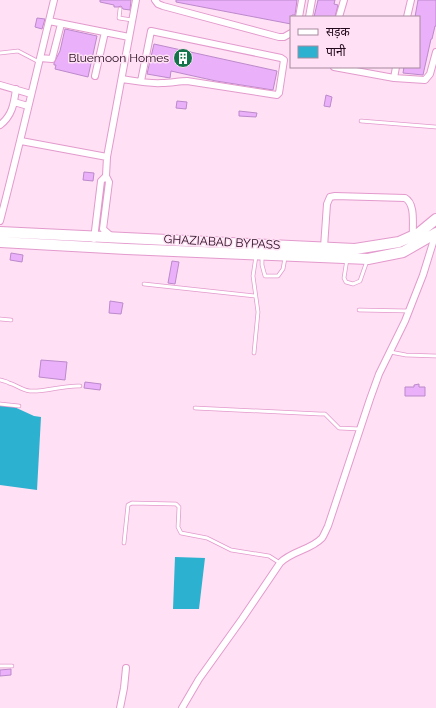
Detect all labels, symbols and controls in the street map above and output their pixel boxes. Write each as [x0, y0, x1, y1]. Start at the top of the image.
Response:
legend [290, 16, 420, 68]
text: सड़क [326, 25, 351, 39]
text: पानी [326, 44, 347, 59]
building icon: Bluemoon Homes [172, 47, 194, 69]
place label: Bluemoon Homes [68, 51, 169, 65]
street label: GHAZIABAD BYPASS [163, 232, 281, 252]

